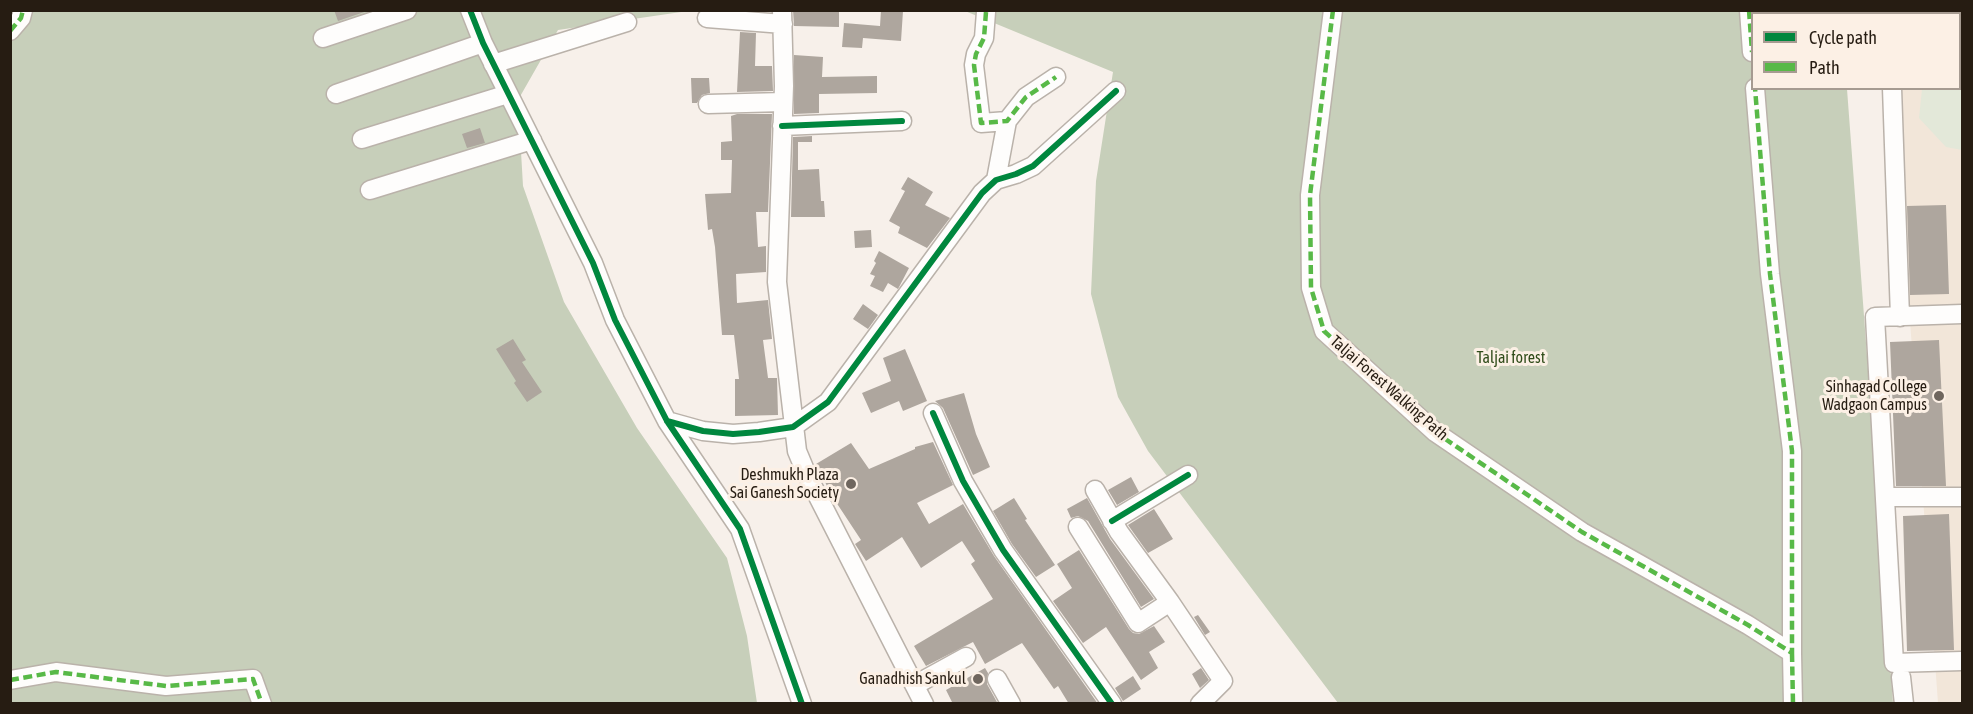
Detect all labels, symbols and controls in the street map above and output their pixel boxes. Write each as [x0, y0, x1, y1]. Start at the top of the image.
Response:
legend [1751, 12, 1961, 90]
text: Cycle path [1809, 27, 1877, 48]
text: Path [1809, 57, 1840, 78]
street label: Taljai Forest Walking Path [1326, 332, 1452, 444]
park label: Taljai forest [1477, 348, 1545, 368]
place label: Sinhagad College Wadgaon Campus [1822, 377, 1927, 415]
marker: Sinhagad College Wadgaon Campus [1932, 389, 1946, 403]
place label: Deshmukh Plaza Sai Ganesh Society [730, 465, 839, 503]
marker: Deshmukh Plaza Sai Ganesh Society [844, 477, 858, 491]
place label: Ganadhish Sankul [859, 669, 966, 689]
marker: Ganadhish Sankul [971, 672, 985, 686]

